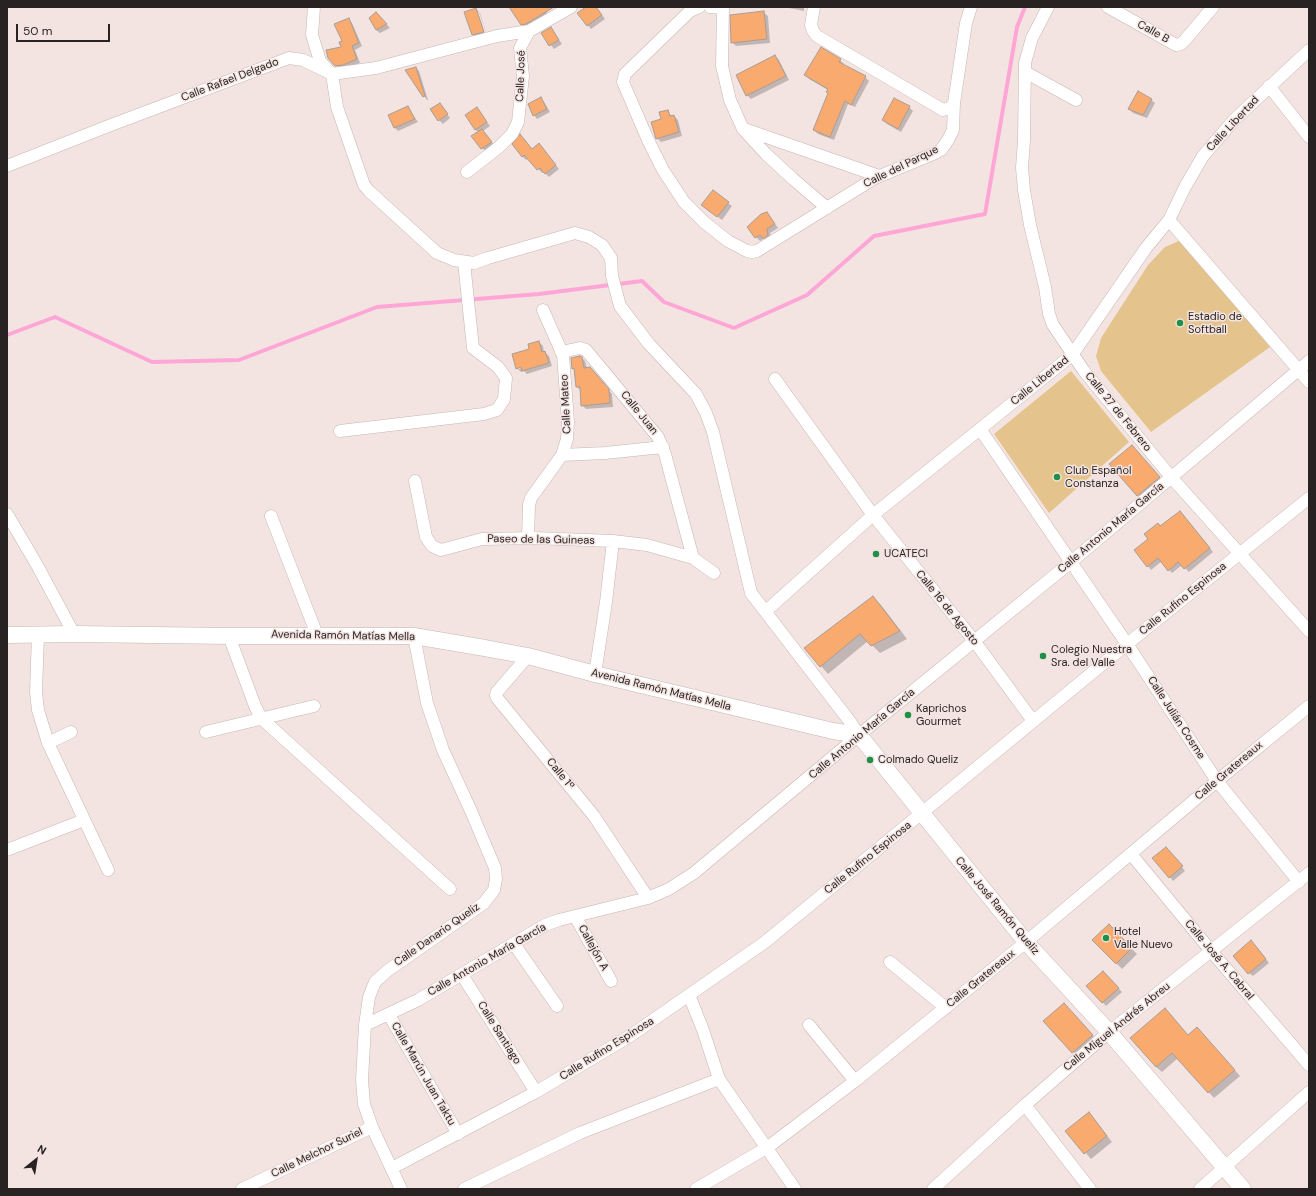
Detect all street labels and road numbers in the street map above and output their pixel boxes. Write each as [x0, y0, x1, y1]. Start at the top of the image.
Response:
street label: Calle B [1135, 18, 1171, 46]
street label: Calle José [514, 50, 528, 102]
street label: Calle Rafael Delgado [179, 55, 281, 105]
street label: Calle Libertad [1204, 94, 1262, 154]
street label: Calle del Parque [861, 143, 941, 191]
street label: Calle Libertad [1008, 354, 1072, 408]
street label: Calle 27 de Febrero [1082, 370, 1154, 454]
street label: Calle Mateo [558, 374, 574, 434]
street label: Calle Juan [617, 389, 661, 437]
street label: Calle Antonio María García [1055, 480, 1167, 576]
street label: Paseo de las Guineas [487, 532, 595, 548]
street label: Calle Rufino Espinosa [1137, 560, 1229, 638]
street label: Calle 16 de Agosto [913, 568, 981, 648]
street label: Avenida Ramón Matías Mella [271, 628, 415, 644]
street label: Avenida Ramón Matías Mella [590, 666, 732, 714]
street label: Calle Julián Cosme [1144, 674, 1208, 762]
street label: Calle Antonio María García [806, 686, 918, 782]
street label: Calle Gratereaux [1192, 739, 1266, 803]
street label: Calle 1ª [543, 756, 577, 792]
street label: Calle Rufino Espinosa [822, 819, 914, 897]
street label: Calle José Ramón Queliz [952, 854, 1042, 958]
street label: Calle Danario Queliz [392, 901, 482, 969]
street label: Calle José A. Cabral [1182, 917, 1256, 1003]
street label: Calle Antonio María García [426, 921, 548, 999]
street label: Callejón A [575, 923, 611, 973]
street label: Calle Gratereaux [944, 947, 1018, 1011]
street label: Calle Miguel Andrés Abreu [1061, 980, 1173, 1074]
street label: Calle Santiago [474, 999, 524, 1067]
street label: Calle Rufino Espinosa [558, 1015, 656, 1083]
street label: Calle Marún Juan Taktu [388, 1020, 458, 1128]
street label: Calle Melchor Suriel [269, 1125, 365, 1181]

